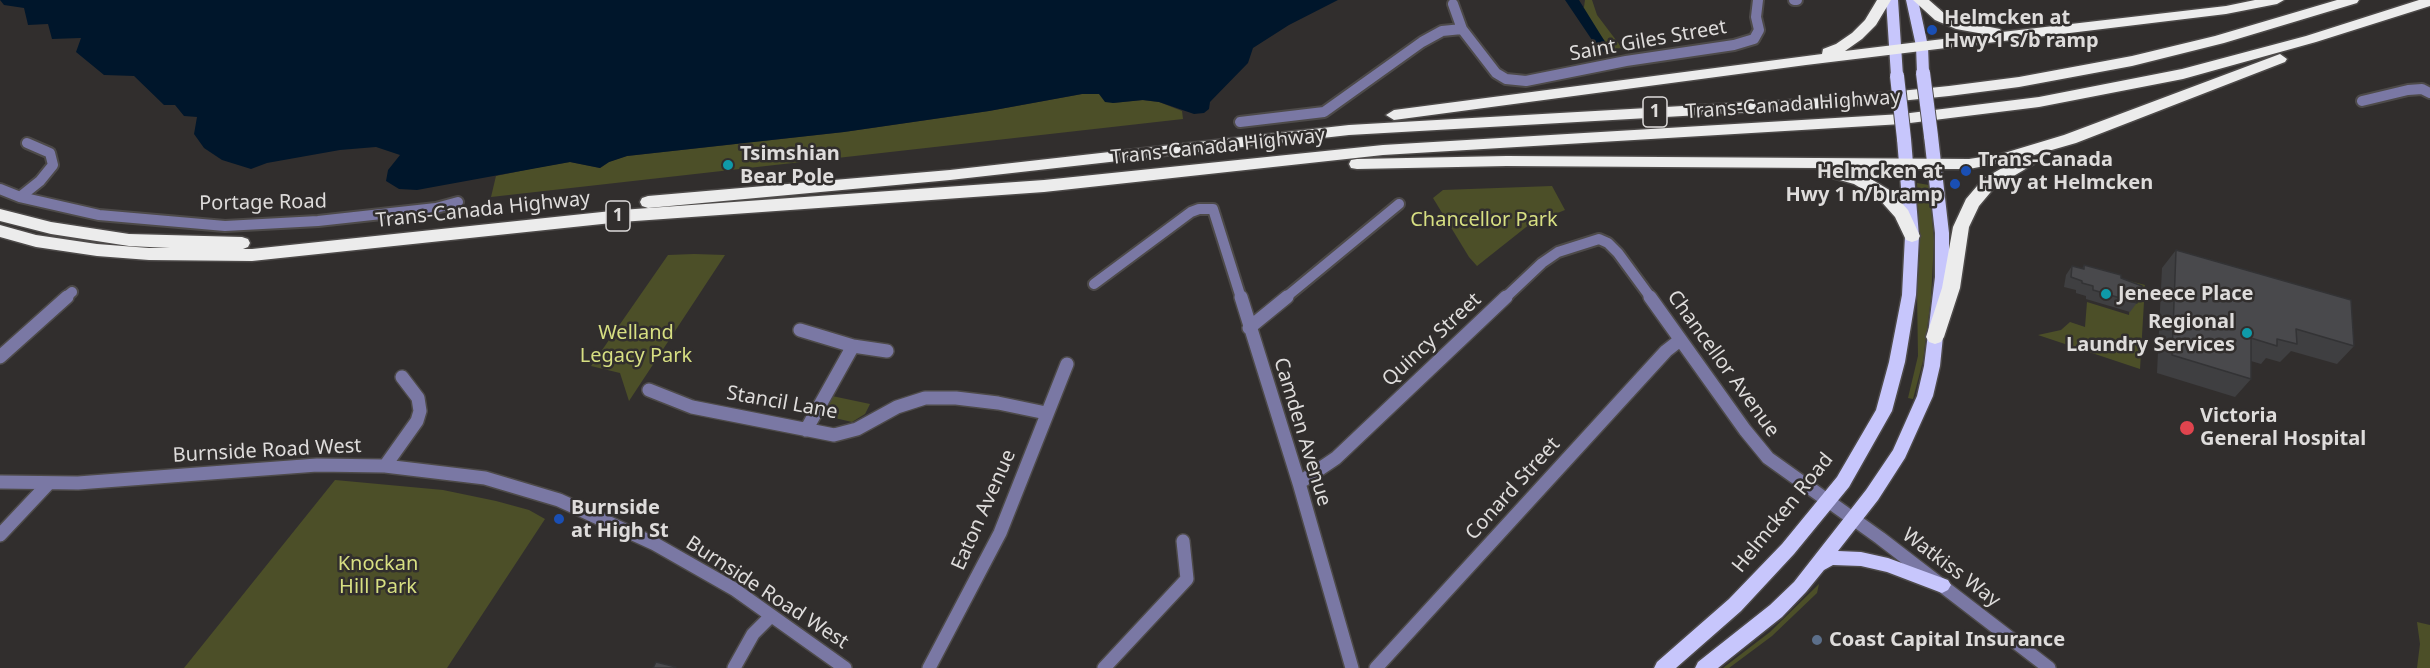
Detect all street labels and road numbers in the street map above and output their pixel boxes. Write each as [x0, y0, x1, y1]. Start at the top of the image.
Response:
street label: Saint Giles Street [1568, 15, 1728, 67]
street label: Trans-Canada Highway [1685, 86, 1901, 124]
road number: 1 [1643, 97, 1667, 127]
street label: Trans-Canada Highway [1110, 124, 1326, 170]
street label: Trans-Canada Highway [375, 187, 591, 233]
street label: Portage Road [199, 190, 327, 216]
road number: 1 [606, 201, 630, 231]
street label: Chancellor Avenue [1662, 286, 1784, 442]
street label: Quincy Street [1378, 288, 1486, 392]
street label: Camden Avenue [1268, 355, 1336, 509]
street label: Stancil Lane [725, 381, 839, 425]
street label: Conard Street [1461, 433, 1565, 545]
street label: Burnside Road West [172, 434, 362, 468]
street label: Eaton Avenue [947, 446, 1021, 574]
street label: Helmcken Road [1727, 448, 1839, 578]
street label: Watkiss Way [1897, 523, 2005, 613]
street label: Burnside Road West [681, 531, 853, 655]

